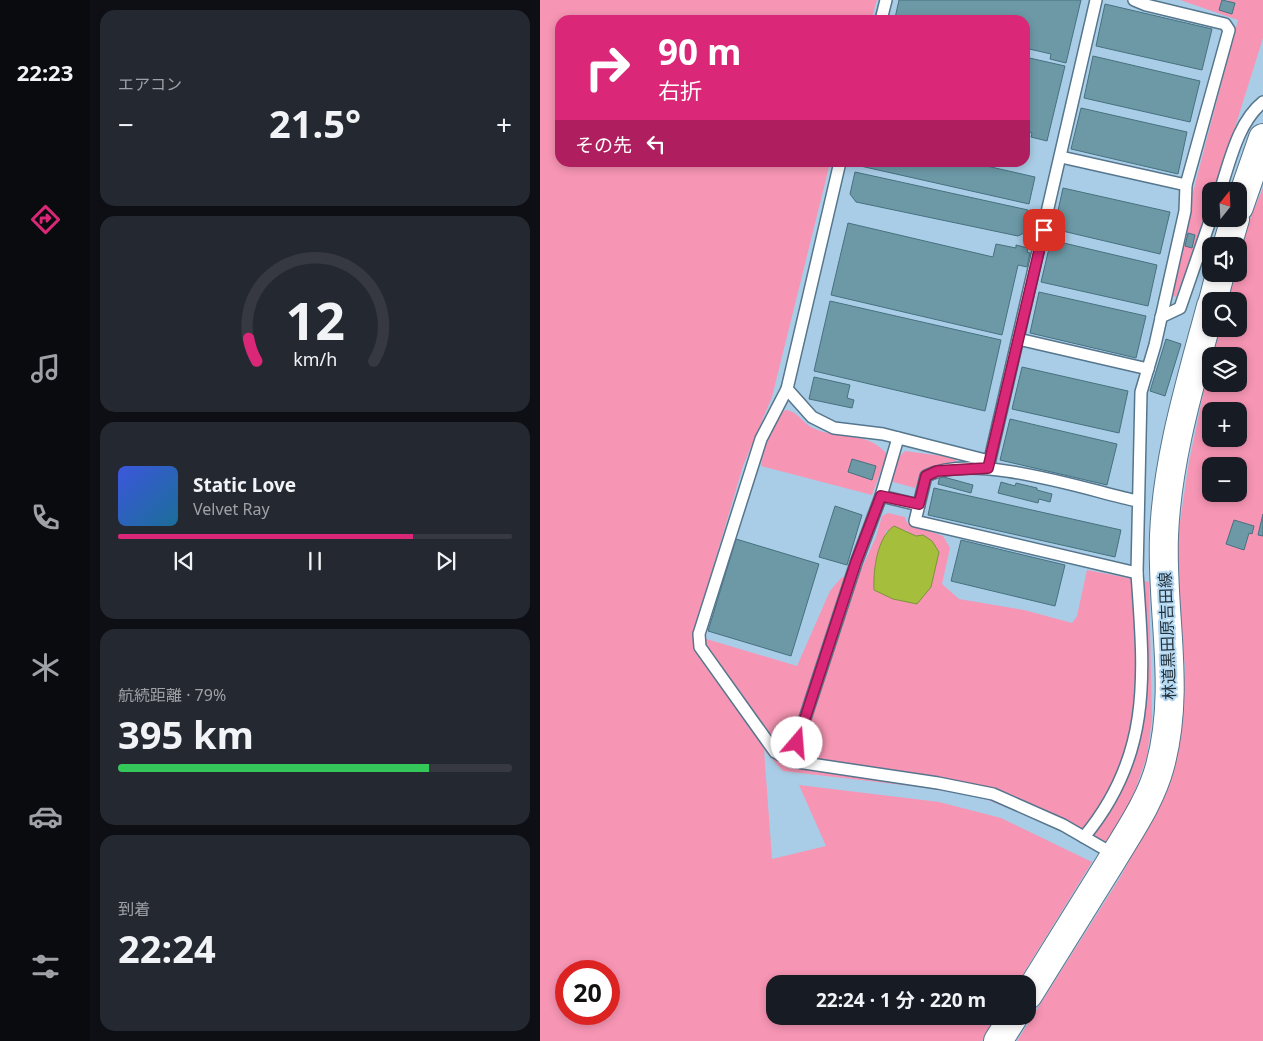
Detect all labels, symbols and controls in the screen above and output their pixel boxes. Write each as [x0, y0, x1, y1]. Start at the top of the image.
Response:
text: 90 m [658, 28, 741, 75]
icon: right [575, 35, 640, 100]
text: 22:23 [17, 57, 73, 87]
text: エアコン [118, 73, 182, 95]
text: 右折 [658, 75, 702, 105]
text: 21.5° [269, 97, 361, 149]
text: − [118, 105, 134, 143]
text: + [496, 105, 512, 143]
icon: left [642, 130, 670, 158]
text: その先 [575, 132, 632, 158]
north arrow [1202, 182, 1248, 228]
map controls [1202, 182, 1247, 502]
icon: directions [28, 202, 63, 237]
pin [1023, 209, 1065, 251]
icon: arrive [1030, 216, 1058, 244]
button: sound [1202, 237, 1247, 282]
text: 12 [285, 284, 345, 355]
button: search [1202, 292, 1247, 337]
text: km/h [293, 347, 337, 371]
button: layers [1202, 347, 1247, 392]
icon: music [28, 351, 63, 386]
button: + [1202, 402, 1247, 447]
button: − [1202, 457, 1247, 502]
text: Static Love [193, 472, 296, 498]
text: Velvet Ray [193, 498, 270, 520]
icon: phone [28, 500, 63, 535]
icon: previous [170, 547, 198, 575]
icon: pause [301, 547, 329, 575]
icon: next [432, 547, 460, 575]
street label: 林道黒田原吉田線 [1154, 572, 1180, 700]
icon: climate [28, 650, 63, 685]
text: 航続距離 · 79% [118, 684, 226, 706]
text: 395 km [118, 708, 254, 760]
position arrow [770, 716, 822, 768]
icon: car [28, 799, 63, 834]
text: 到着 [118, 898, 150, 920]
text: 22:24 [118, 922, 216, 974]
icon: filters [28, 949, 63, 984]
speed limit sign: 20 [555, 960, 620, 1025]
text: 22:24 · 1 分 · 220 m [816, 987, 986, 1013]

